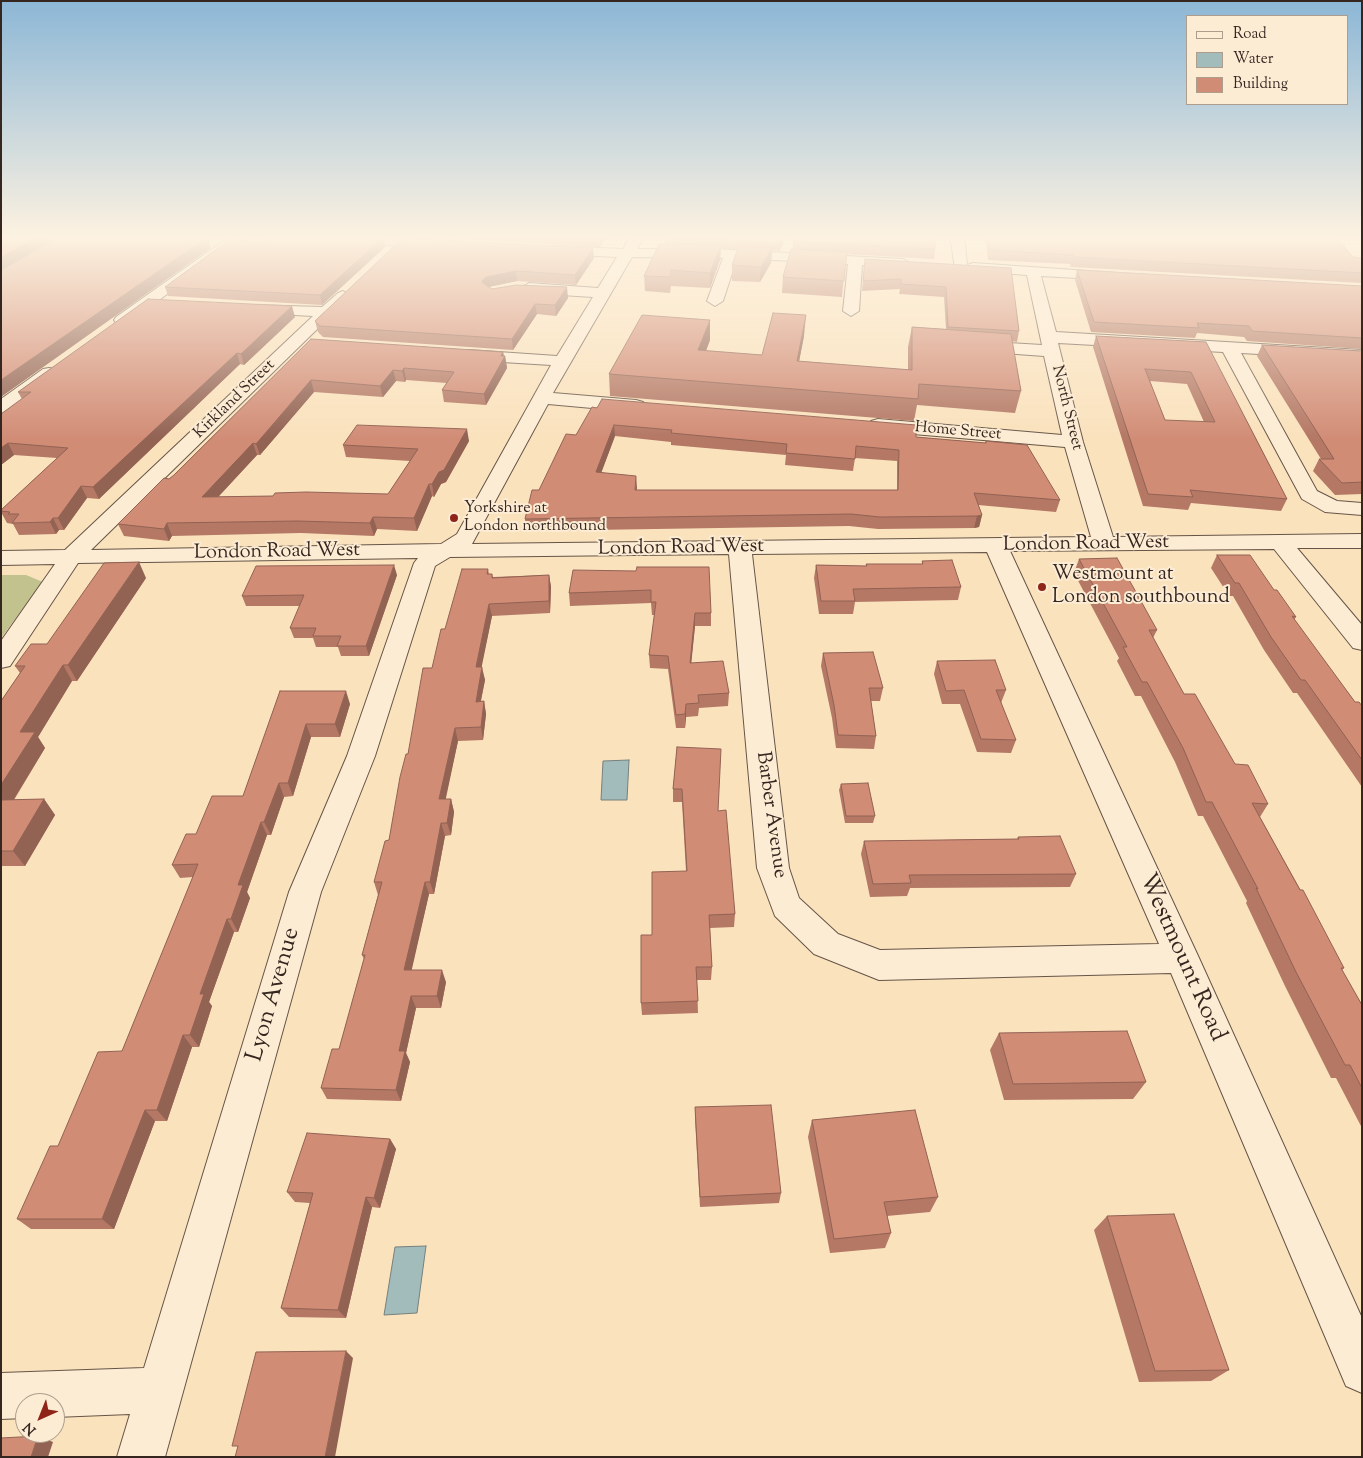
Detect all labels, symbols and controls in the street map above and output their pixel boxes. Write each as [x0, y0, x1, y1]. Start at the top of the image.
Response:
legend [1186, 15, 1348, 105]
text: Road [1233, 24, 1267, 45]
text: Water [1233, 49, 1273, 70]
text: Building [1233, 74, 1288, 95]
street label: Kirkland Street [190, 356, 280, 444]
street label: North Street [1046, 364, 1086, 452]
street label: Home Street [914, 419, 1002, 445]
place label: Yorkshire at London northbound [464, 499, 606, 537]
marker: Yorkshire at London northbound [448, 512, 460, 524]
street label: London Road West [1003, 532, 1169, 558]
street label: London Road West [598, 536, 764, 562]
street label: London Road West [194, 540, 360, 566]
place label: Westmount at London southbound [1052, 564, 1230, 611]
marker: Westmount at London southbound [1036, 581, 1048, 593]
street label: Barber Avenue [749, 750, 791, 880]
street label: Westmount Road [1131, 870, 1231, 1046]
street label: Lyon Avenue [242, 925, 308, 1065]
north arrow [15, 1393, 65, 1443]
text: N [19, 1417, 41, 1439]

